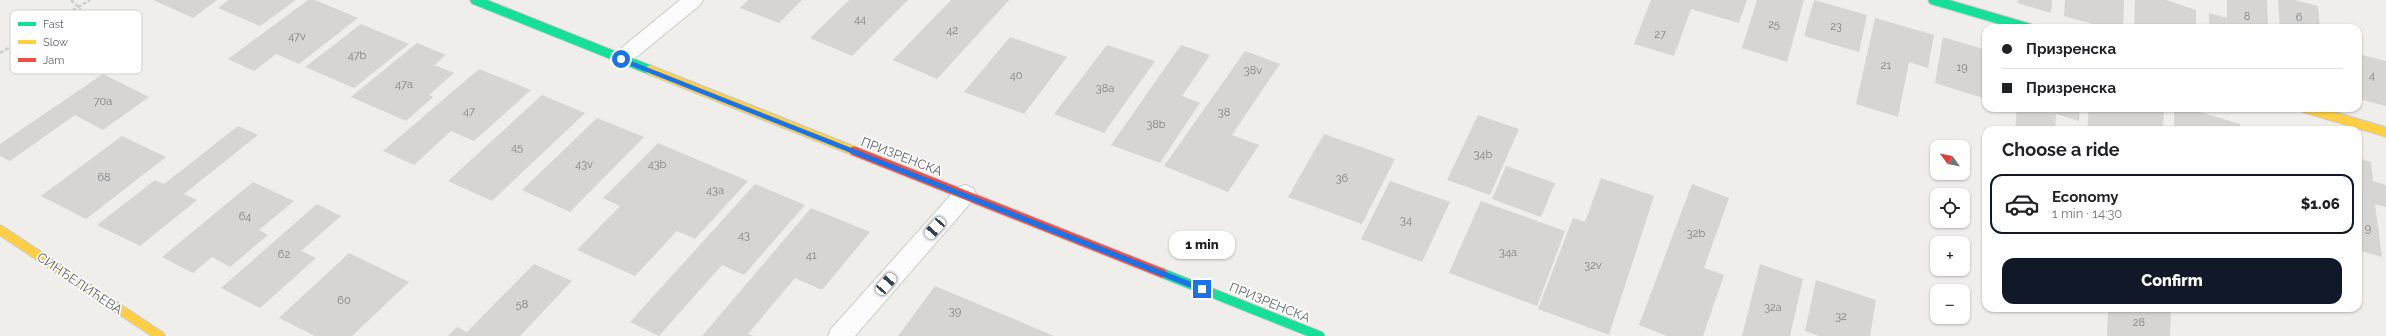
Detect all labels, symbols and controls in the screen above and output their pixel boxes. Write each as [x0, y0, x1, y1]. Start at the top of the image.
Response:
legend [10, 10, 142, 74]
house number: 8 [2244, 10, 2250, 23]
house number: 6 [2296, 11, 2303, 24]
house number: 44 [854, 13, 866, 26]
text: Fast [43, 18, 64, 31]
house number: 25 [1768, 18, 1780, 31]
house number: 23 [1830, 20, 1842, 33]
house number: 42 [946, 24, 958, 37]
house number: 27 [1654, 28, 1666, 41]
house number: 47v [288, 30, 306, 43]
text: Slow [43, 36, 68, 49]
text: Призренска [2026, 40, 2116, 58]
house number: 47b [348, 49, 367, 62]
route start [612, 50, 630, 68]
text: Jam [43, 54, 64, 67]
house number: 21 [1881, 59, 1892, 72]
house number: 19 [1956, 61, 1968, 74]
house number: 38v [1244, 64, 1262, 77]
house number: 40 [1010, 69, 1023, 82]
house number: 4 [2369, 69, 2375, 82]
house number: 47a [395, 78, 413, 91]
text: Призренска [2026, 79, 2116, 97]
house number: 38a [1096, 82, 1114, 95]
house number: 70a [94, 95, 112, 108]
house number: 47 [463, 105, 475, 118]
house number: 38 [1218, 106, 1230, 119]
house number: 38b [1146, 118, 1166, 131]
street label: ПРИЗРЕНСКА [859, 134, 945, 179]
text: Choose a ride [2002, 139, 2120, 160]
north arrow [1930, 140, 1970, 180]
map controls [1930, 140, 1970, 324]
house number: 45 [511, 141, 523, 154]
house number: 34b [1474, 148, 1493, 161]
house number: 43v [575, 158, 593, 171]
house number: 43b [648, 158, 667, 171]
house number: 68 [97, 171, 111, 184]
house number: 36 [1336, 172, 1349, 185]
house number: 43a [706, 184, 724, 197]
icon: car [2004, 186, 2040, 222]
button: locate [1930, 188, 1970, 228]
text: Economy [2052, 188, 2119, 206]
text: $1.06 [2301, 195, 2340, 213]
text: 1 min · 14:30 [2052, 206, 2122, 221]
house number: 64 [239, 210, 251, 223]
house number: 34 [1400, 214, 1412, 227]
car [923, 215, 947, 241]
house number: 9 [2365, 222, 2371, 235]
house number: 32b [1687, 227, 1705, 240]
house number: 43 [738, 229, 750, 242]
callout: 1 min [1169, 231, 1235, 259]
button: + [1930, 236, 1970, 276]
text: 1 min [1185, 237, 1219, 252]
house number: 34a [1499, 246, 1517, 259]
house number: 62 [278, 248, 290, 261]
street label: СИНЂЕЛИЋЕВА [34, 249, 125, 318]
house number: 41 [806, 249, 817, 262]
button: Confirm [2002, 258, 2342, 304]
house number: 32v [1584, 259, 1602, 272]
car [874, 271, 898, 297]
street label: ПРИЗРЕНСКА [1227, 279, 1313, 326]
route end [1193, 280, 1211, 298]
button: − [1930, 284, 1970, 324]
house number: 60 [337, 294, 351, 307]
house number: 58 [516, 298, 528, 311]
house number: 32a [1764, 301, 1782, 314]
house number: 39 [949, 305, 961, 318]
house number: 32 [1835, 310, 1847, 323]
house number: 28 [2133, 316, 2145, 329]

